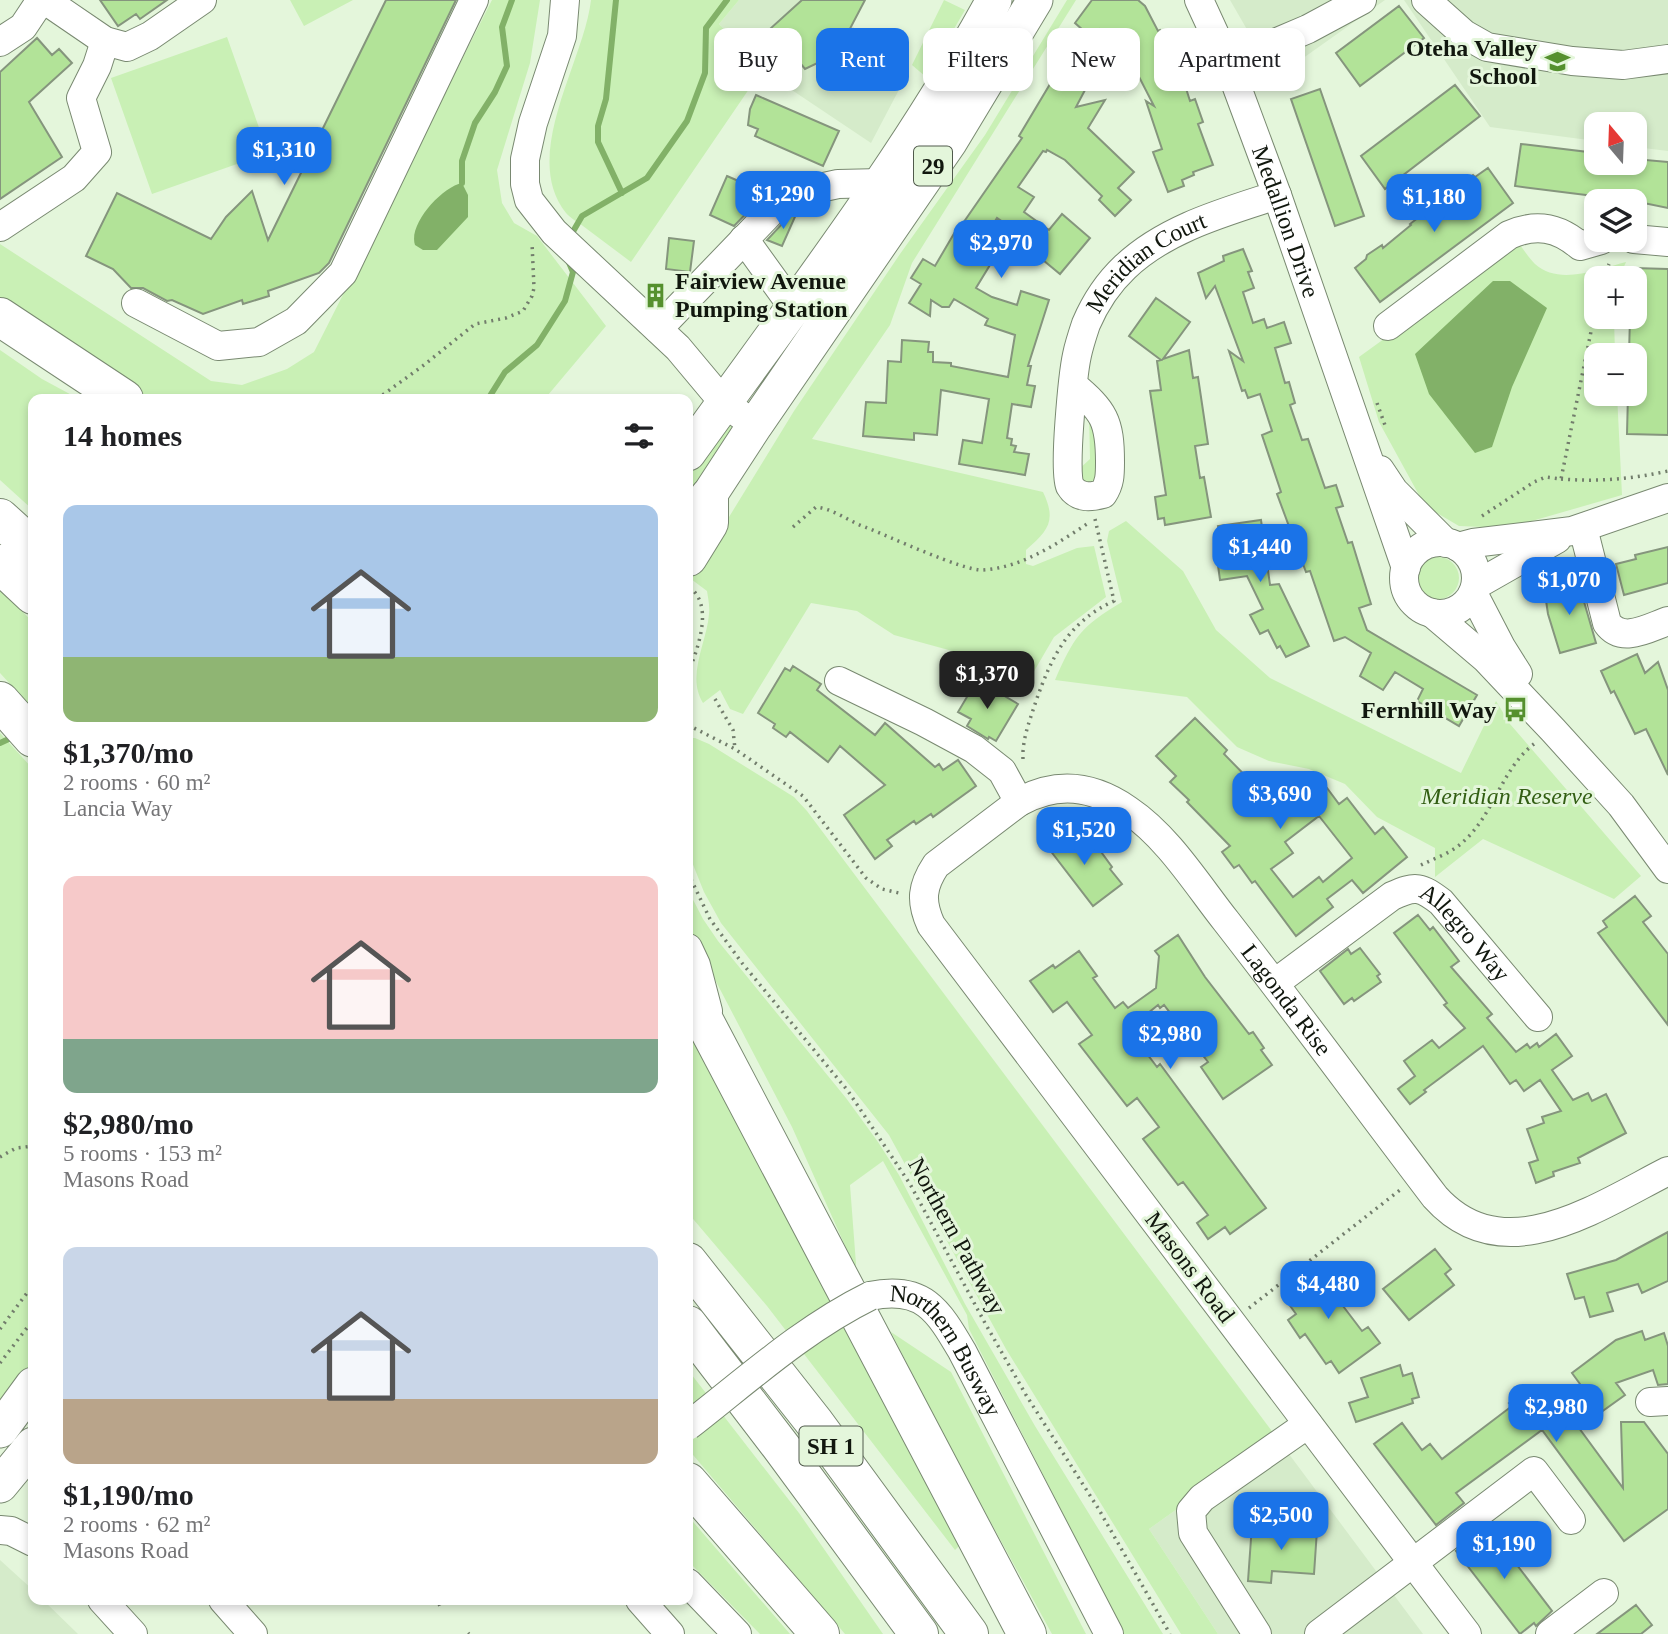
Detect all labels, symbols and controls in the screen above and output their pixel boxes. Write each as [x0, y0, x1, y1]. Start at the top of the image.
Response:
chip: Buy [714, 28, 802, 91]
chip: Rent [816, 28, 909, 91]
chip: Filters [923, 28, 1033, 91]
chip: New [1047, 28, 1140, 91]
chip: Apartment [1154, 28, 1305, 91]
place label: Oteha Valley School [1406, 35, 1537, 89]
school or university icon: Oteha Valley School [1543, 48, 1571, 76]
north arrow [1584, 112, 1647, 175]
map controls [1584, 112, 1647, 406]
pin: $1,310 [227, 128, 341, 187]
text: $1,310 [252, 137, 316, 162]
street label: Medallion Drive [1247, 142, 1324, 301]
road number: 29 [914, 146, 952, 186]
pin: $1,290 [726, 172, 840, 231]
pin: $1,180 [1377, 174, 1491, 234]
text: $1,290 [751, 181, 815, 206]
text: $1,180 [1402, 184, 1466, 209]
button: layers [1584, 189, 1647, 252]
street label: Meridian Court [1081, 207, 1210, 317]
pin: $2,970 [944, 220, 1058, 280]
text: $2,970 [969, 230, 1033, 255]
button: + [1584, 266, 1647, 329]
place label: Fairview Avenue Pumping Station [675, 268, 848, 322]
building icon: Fairview Avenue Pumping Station [641, 281, 669, 309]
button: − [1584, 343, 1647, 406]
icon: filters [620, 417, 658, 455]
text: 14 homes [63, 419, 182, 452]
pin: $1,440 [1203, 524, 1317, 584]
text: $1,440 [1228, 534, 1292, 559]
icon: home [298, 551, 424, 677]
pin: $1,070 [1512, 558, 1626, 617]
text: $1,070 [1537, 567, 1601, 592]
pin: $1,370 [930, 652, 1044, 711]
text: $1,370 [955, 661, 1019, 686]
bus stop icon: Fernhill Way [1502, 696, 1530, 724]
place label: Fernhill Way [1361, 697, 1496, 723]
text: $1,370/mo [63, 736, 194, 769]
text: 2 rooms · 60 m² [63, 770, 210, 795]
pin: $3,690 [1223, 772, 1337, 831]
text: $3,690 [1248, 781, 1312, 806]
park label: Meridian Reserve [1420, 783, 1593, 809]
text: Lancia Way [63, 796, 172, 821]
pin: $1,520 [1027, 808, 1141, 867]
text: $1,520 [1052, 817, 1116, 842]
street label: Allegro Way [1415, 878, 1515, 987]
icon: home [298, 922, 424, 1048]
street label: Lagonda Rise [1236, 939, 1337, 1061]
pin: $2,980 [1113, 1012, 1227, 1071]
text: $2,980 [1138, 1021, 1202, 1046]
text: $2,980/mo [63, 1107, 194, 1140]
text: 5 rooms · 153 m² [63, 1141, 222, 1166]
street label: Northern Pathway [903, 1153, 1011, 1319]
text: Masons Road [63, 1167, 189, 1192]
street label: Masons Road [1140, 1207, 1240, 1327]
pin: $4,480 [1271, 1262, 1385, 1321]
text: $4,480 [1296, 1271, 1360, 1296]
street label: Northern Busway [889, 1280, 1007, 1421]
icon: home [298, 1293, 424, 1419]
pin: $2,980 [1499, 1384, 1613, 1444]
text: $2,980 [1524, 1394, 1588, 1419]
road number: SH 1 [800, 1427, 862, 1466]
text: $1,190/mo [63, 1478, 194, 1511]
pin: $2,500 [1224, 1492, 1338, 1552]
text: $2,500 [1249, 1502, 1313, 1527]
text: 2 rooms · 62 m² [63, 1512, 210, 1537]
pin: $1,190 [1447, 1522, 1561, 1581]
text: $1,190 [1472, 1531, 1536, 1556]
text: Masons Road [63, 1538, 189, 1563]

